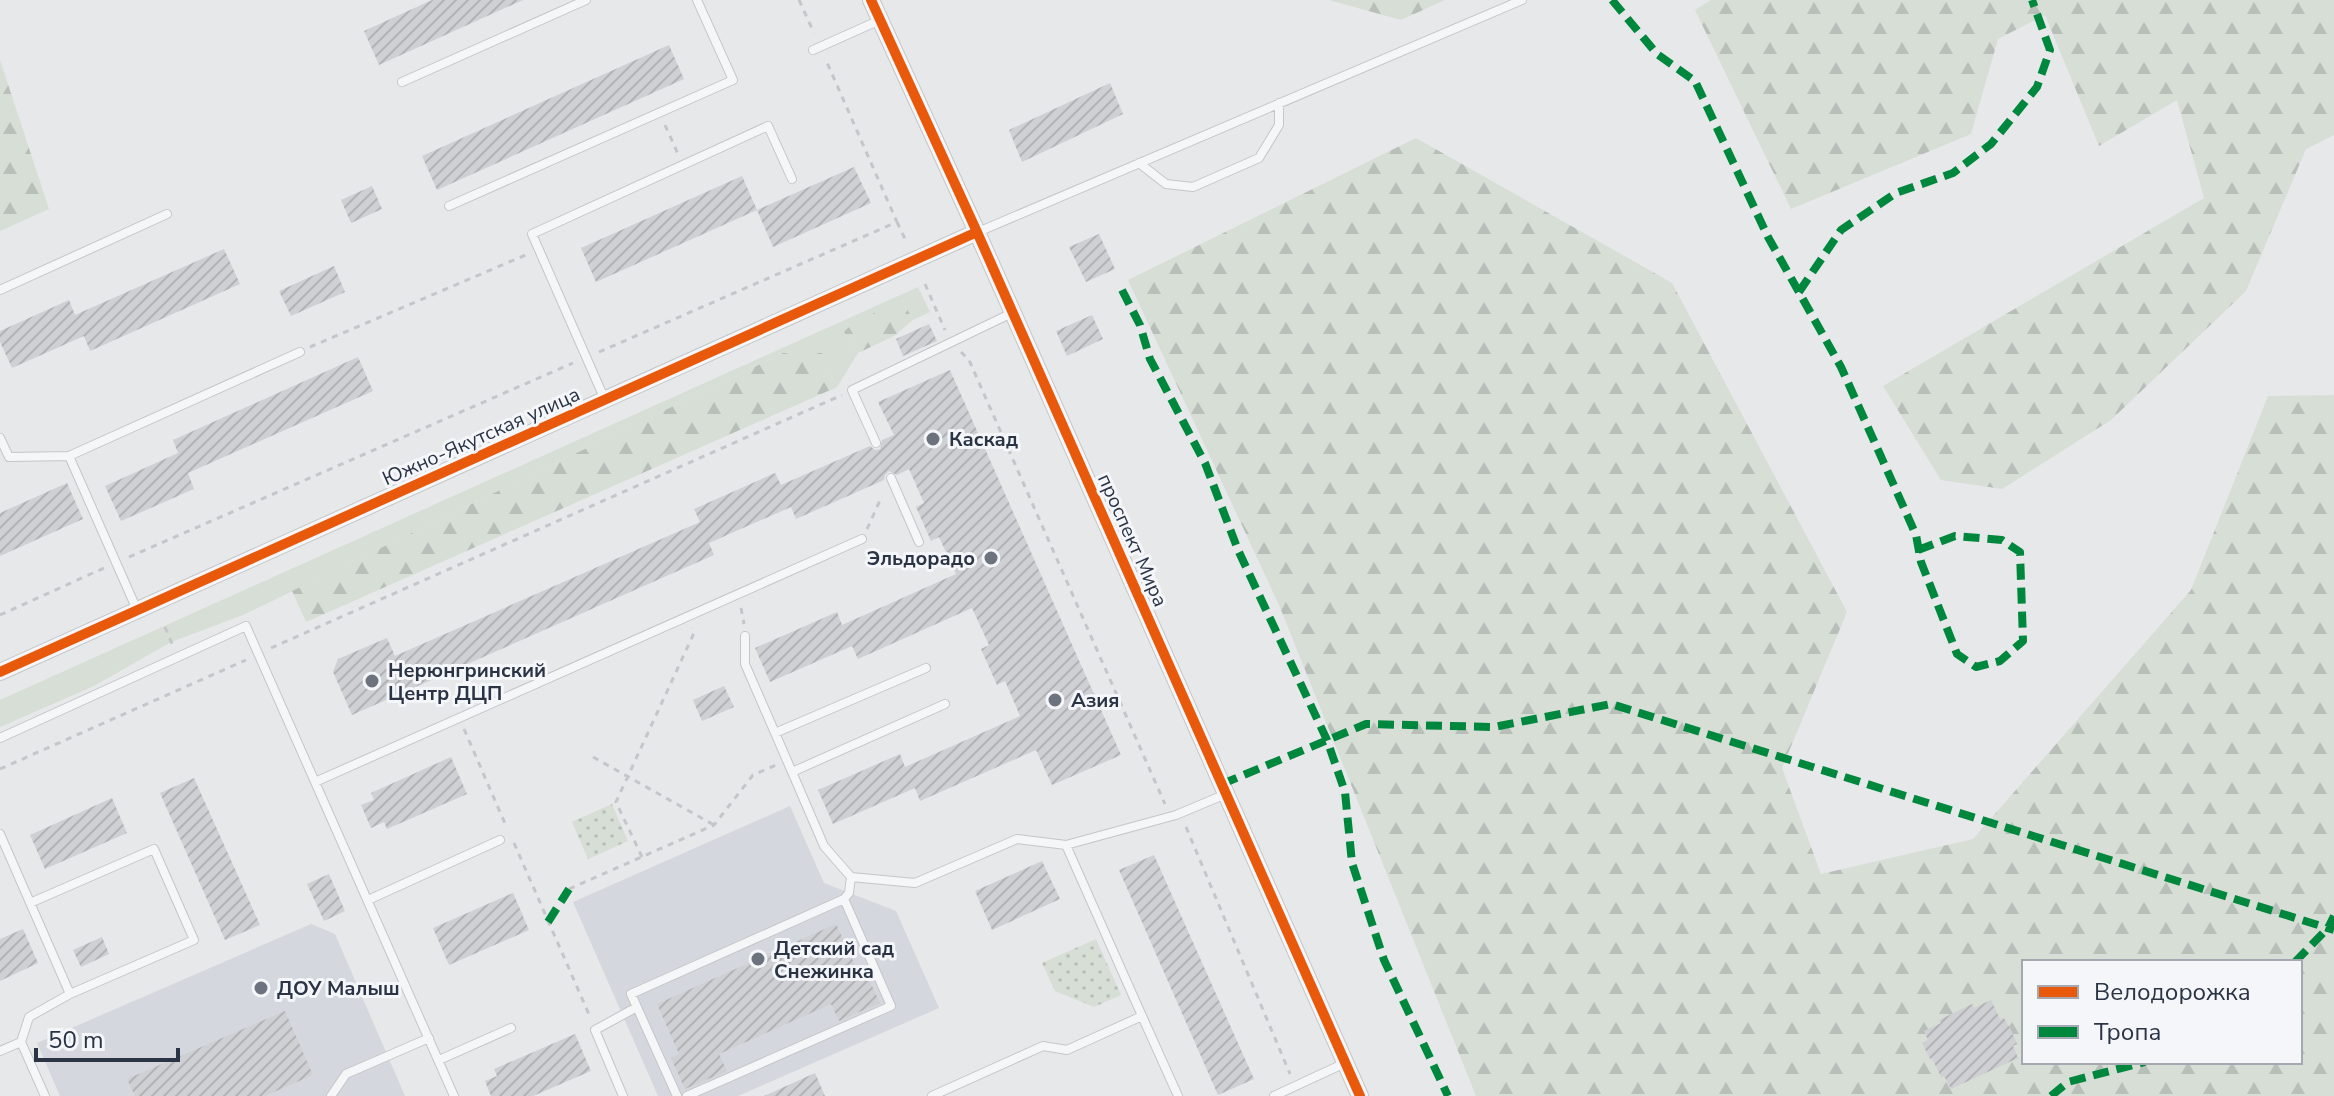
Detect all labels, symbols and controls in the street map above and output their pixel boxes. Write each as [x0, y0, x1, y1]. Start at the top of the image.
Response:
street label: Южно-Якутская улица [378, 381, 584, 492]
place label: Каскад [949, 426, 1018, 453]
marker: Каскад [924, 430, 942, 448]
street label: проспект Мира [1091, 469, 1174, 611]
place label: Эльдорадо [867, 545, 975, 572]
marker: Эльдорадо [982, 549, 1000, 567]
place label: Нерюнгринский Центр ДЦП [388, 657, 546, 707]
marker: Нерюнгринский Центр ДЦП [363, 672, 381, 690]
place label: Азия [1071, 687, 1120, 714]
marker: Азия [1046, 691, 1064, 709]
place label: Детский сад Снежинка [774, 935, 894, 985]
marker: Детский сад Снежинка [749, 950, 767, 968]
legend [2022, 960, 2302, 1064]
place label: ДОУ Малыш [277, 975, 400, 1002]
text: Велодорожка [2094, 976, 2251, 1008]
marker: ДОУ Малыш [252, 979, 270, 997]
scale bar [36, 1012, 178, 1062]
text: Тропа [2094, 1016, 2161, 1048]
text: 50 m [48, 1024, 104, 1056]

